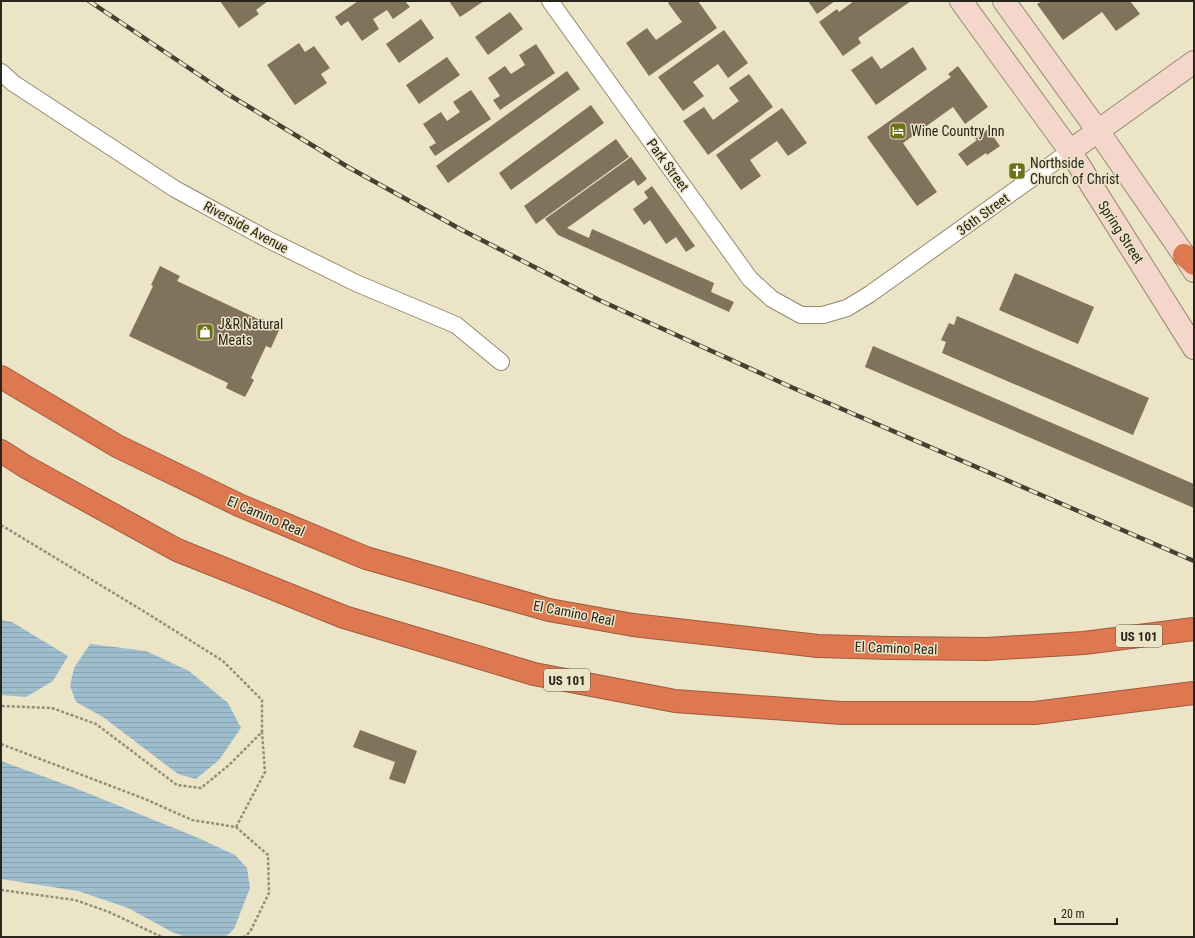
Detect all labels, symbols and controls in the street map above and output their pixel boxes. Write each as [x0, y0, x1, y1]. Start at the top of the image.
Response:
hotel icon: Wine Country Inn [888, 121, 908, 141]
place label: Wine Country Inn [911, 123, 1005, 139]
street label: Park Street [644, 136, 692, 194]
place label: Northside Church of Christ [1030, 155, 1119, 187]
church icon: Northside Church of Christ [1007, 161, 1027, 181]
street label: 36th Street [954, 190, 1012, 238]
street label: Riverside Avenue [201, 198, 292, 256]
street label: Spring Street [1095, 198, 1147, 266]
place label: J&R Natural Meats [218, 316, 283, 348]
shop icon: J&R Natural Meats [195, 322, 215, 342]
street label: El Camino Real [225, 492, 307, 540]
street label: El Camino Real [532, 597, 616, 629]
road number: US 101 [1116, 625, 1162, 647]
street label: El Camino Real [854, 639, 938, 657]
road number: US 101 [544, 669, 590, 691]
scale bar [1055, 900, 1117, 926]
text: 20 m [1061, 907, 1085, 921]

